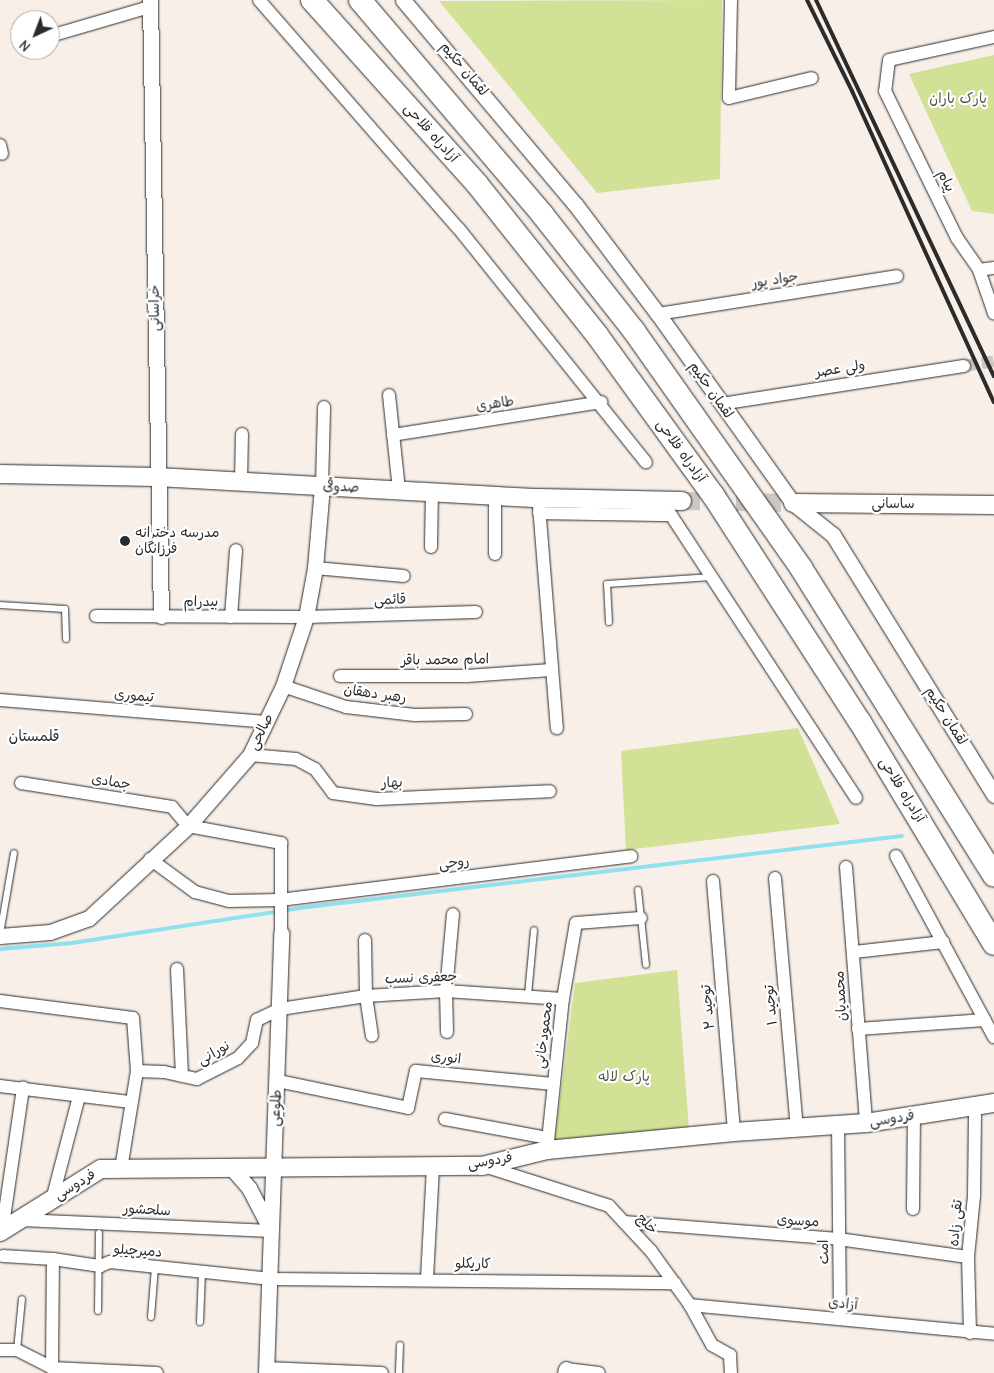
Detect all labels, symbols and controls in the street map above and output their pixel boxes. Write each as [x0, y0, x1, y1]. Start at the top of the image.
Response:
north arrow [10, 10, 60, 60]
text: N [16, 36, 34, 55]
street label: لقمان حکیم [436, 38, 492, 100]
park label: پارک باران [929, 91, 987, 107]
street label: آزادراه فلاحی [400, 100, 462, 166]
street label: پیام [934, 167, 958, 195]
street label: جواد پور [751, 268, 799, 292]
street label: خراسانی [146, 285, 164, 331]
street label: ولی عصر [814, 357, 866, 381]
street label: لقمان حکیم [685, 358, 737, 422]
street label: طاهری [475, 393, 515, 415]
street label: آزادراه فلاحی [653, 416, 709, 486]
street label: صدوقی [322, 478, 360, 496]
street label: ساسانی [871, 496, 915, 512]
place label: مدرسه دخترانه فرزانگان [135, 525, 219, 558]
marker: مدرسه دخترانه فرزانگان [119, 535, 131, 547]
street label: قائمی [374, 591, 406, 609]
street label: بیدرام [184, 594, 218, 610]
street label: امام محمد باقر [401, 651, 489, 669]
street label: رهبر دهقان [343, 681, 407, 707]
street label: لقمان حکیم [922, 684, 970, 748]
street label: تیموری [113, 686, 155, 706]
street label: صالحی [245, 711, 277, 753]
district label: قلمستان [8, 728, 60, 746]
street label: آزادراه فلاحی [875, 754, 929, 826]
street label: جمادی [90, 771, 132, 793]
street label: بهار [381, 774, 403, 792]
street label: روحی [438, 853, 470, 873]
street label: جعفری نسب [385, 968, 457, 988]
street label: محمدیان [831, 970, 851, 1022]
street label: توحید ۲ [698, 984, 718, 1030]
street label: توحید ۱ [761, 984, 781, 1026]
street label: محمودخانی [532, 1000, 556, 1070]
street label: نورانی [195, 1037, 233, 1069]
street label: انوری [430, 1048, 462, 1068]
park label: پارک لاله [598, 1069, 650, 1085]
street label: طلوعی [267, 1089, 285, 1127]
street label: فردوسی [868, 1107, 916, 1131]
street label: فردوسی [466, 1149, 514, 1173]
street label: فردوسی [51, 1166, 99, 1204]
street label: تقی زاده [946, 1199, 966, 1247]
street label: سلحشور [123, 1200, 171, 1220]
street label: خلج [633, 1210, 661, 1238]
street label: موسوی [776, 1211, 820, 1231]
street label: امت [815, 1239, 833, 1265]
street label: دمیرچیلو [113, 1241, 163, 1261]
street label: کاریکلو [455, 1255, 491, 1273]
street label: آزادی [827, 1294, 859, 1314]

